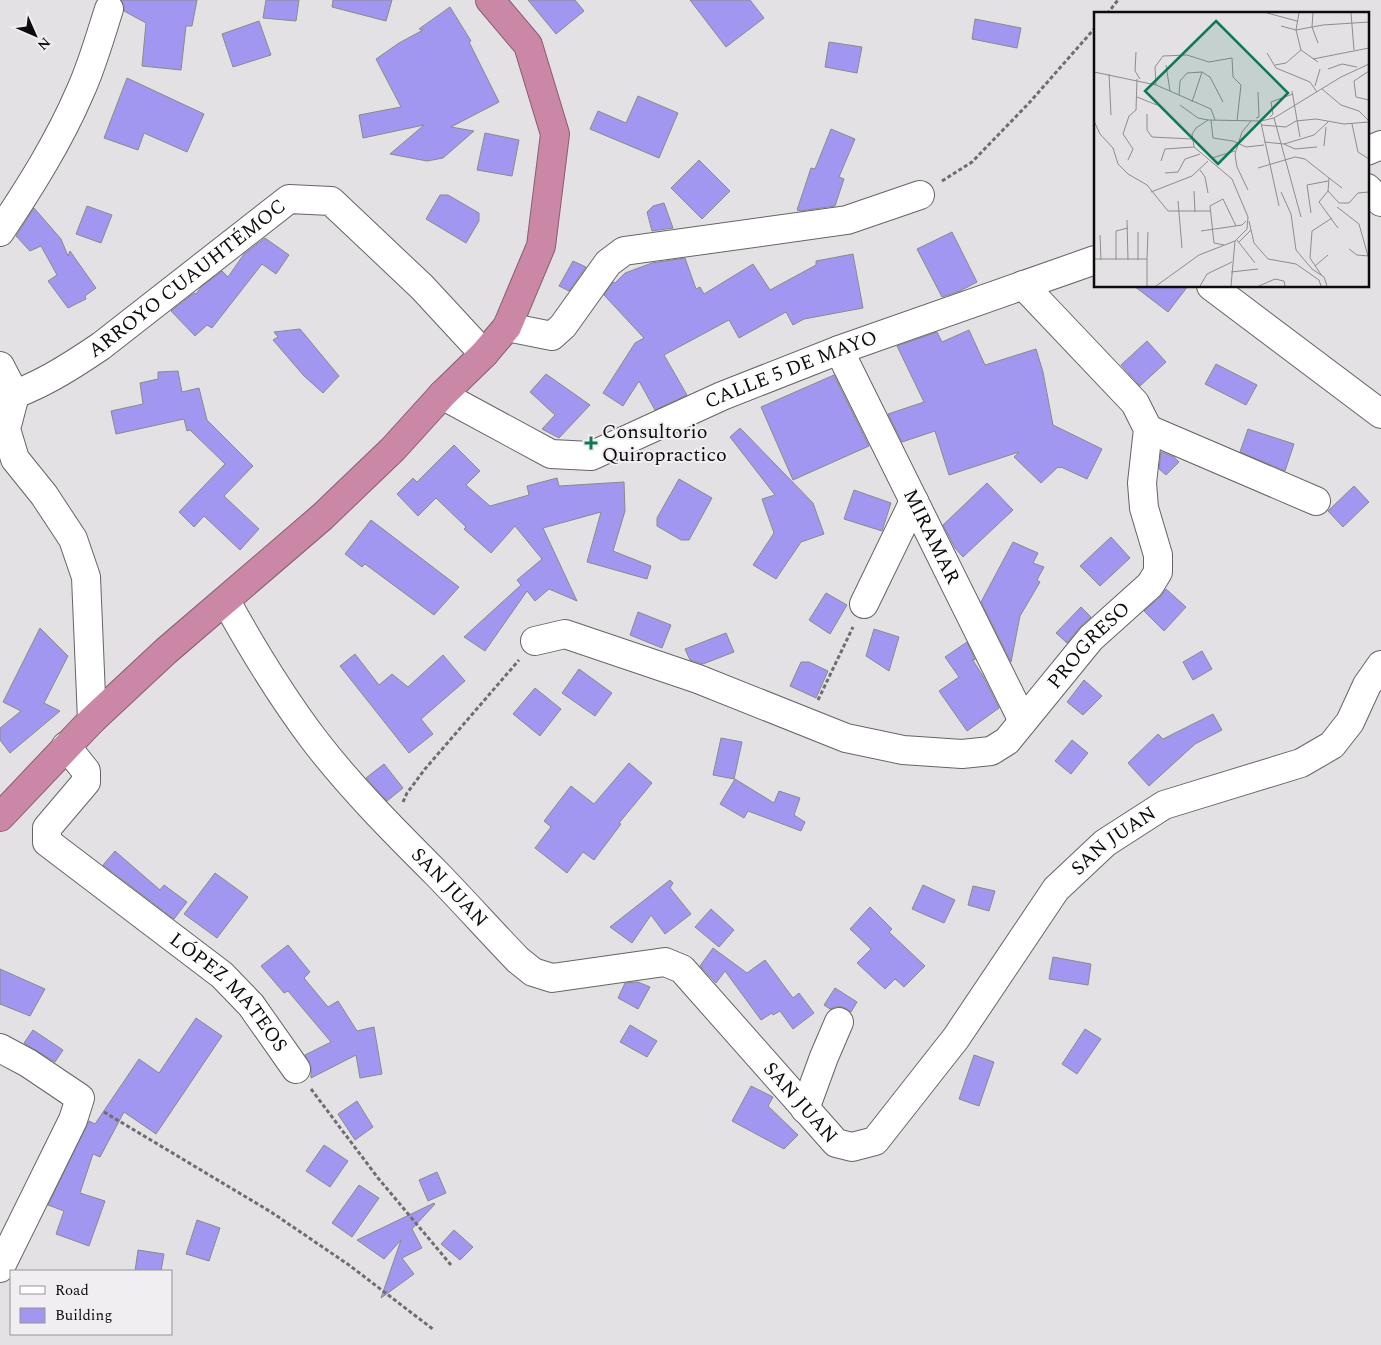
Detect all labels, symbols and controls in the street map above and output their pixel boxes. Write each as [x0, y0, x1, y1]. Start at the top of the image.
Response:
north arrow [10, 10, 60, 60]
inset map [1094, 12, 1368, 288]
text: N [32, 32, 55, 55]
street label: ARROYO CUAUHTÉMOC [82, 192, 293, 365]
street label: CALLE 5 DE MAYO [700, 323, 881, 417]
place label: Consultorio Quiropractico [602, 417, 727, 470]
marker: Consultorio Quiropractico [584, 436, 598, 450]
street label: MIRAMAR [895, 484, 968, 590]
street label: PROGRESO [1040, 594, 1137, 696]
street label: SAN JUAN [1064, 799, 1162, 883]
street label: SAN JUAN [404, 841, 495, 934]
street label: LÓPEZ MATEOS [163, 925, 295, 1058]
street label: SAN JUAN [756, 1055, 845, 1150]
legend [10, 1270, 172, 1335]
text: Road [55, 1279, 89, 1302]
text: Building [55, 1304, 112, 1327]

